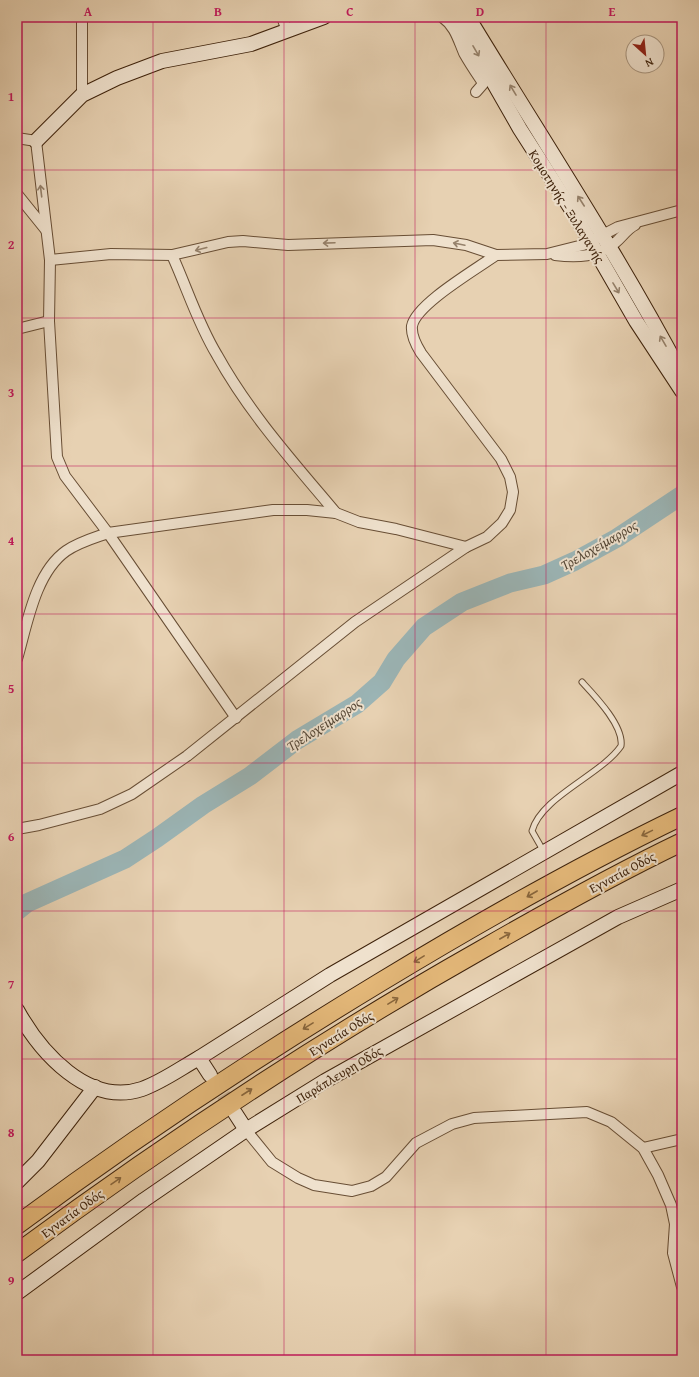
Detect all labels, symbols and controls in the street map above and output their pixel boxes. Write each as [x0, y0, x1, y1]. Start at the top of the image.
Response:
text: A [84, 2, 93, 21]
text: B [214, 2, 222, 21]
text: C [346, 2, 354, 21]
text: D [476, 2, 484, 21]
text: E [609, 2, 616, 21]
north arrow [625, 34, 665, 74]
one-way arrow [472, 45, 480, 57]
text: N [642, 54, 656, 72]
one-way arrow [508, 84, 516, 96]
text: 1 [8, 87, 14, 106]
street label: Κομοτηνής - Ξυλαγανής [524, 146, 610, 267]
one-way arrow [38, 185, 45, 198]
one-way arrow [577, 195, 586, 206]
text: 2 [8, 235, 15, 254]
one-way arrow [323, 239, 336, 247]
one-way arrow [453, 239, 466, 247]
one-way arrow [194, 246, 207, 253]
one-way arrow [612, 282, 620, 294]
one-way arrow [659, 335, 667, 347]
text: 3 [8, 383, 14, 402]
water label: Τρελοχείμαρρος [557, 515, 642, 575]
text: 4 [8, 531, 15, 550]
text: 5 [8, 679, 15, 698]
water label: Τρελοχείμαρρος [282, 692, 366, 756]
text: 6 [8, 827, 15, 846]
one-way arrow [641, 830, 653, 837]
street label: Εγνατία Οδός [586, 847, 659, 898]
one-way arrow [526, 891, 538, 898]
one-way arrow [499, 931, 511, 939]
one-way arrow [413, 955, 425, 963]
text: 7 [8, 975, 15, 994]
one-way arrow [387, 997, 399, 1005]
street label: Εγνατία Οδός [305, 1006, 378, 1061]
one-way arrow [302, 1023, 314, 1031]
street label: Παράπλευρη Οδός [292, 1041, 387, 1108]
one-way arrow [241, 1088, 253, 1096]
text: 8 [8, 1123, 15, 1142]
one-way arrow [111, 1177, 122, 1185]
street label: Εγνατία Οδός [37, 1184, 108, 1242]
text: 9 [8, 1271, 15, 1290]

